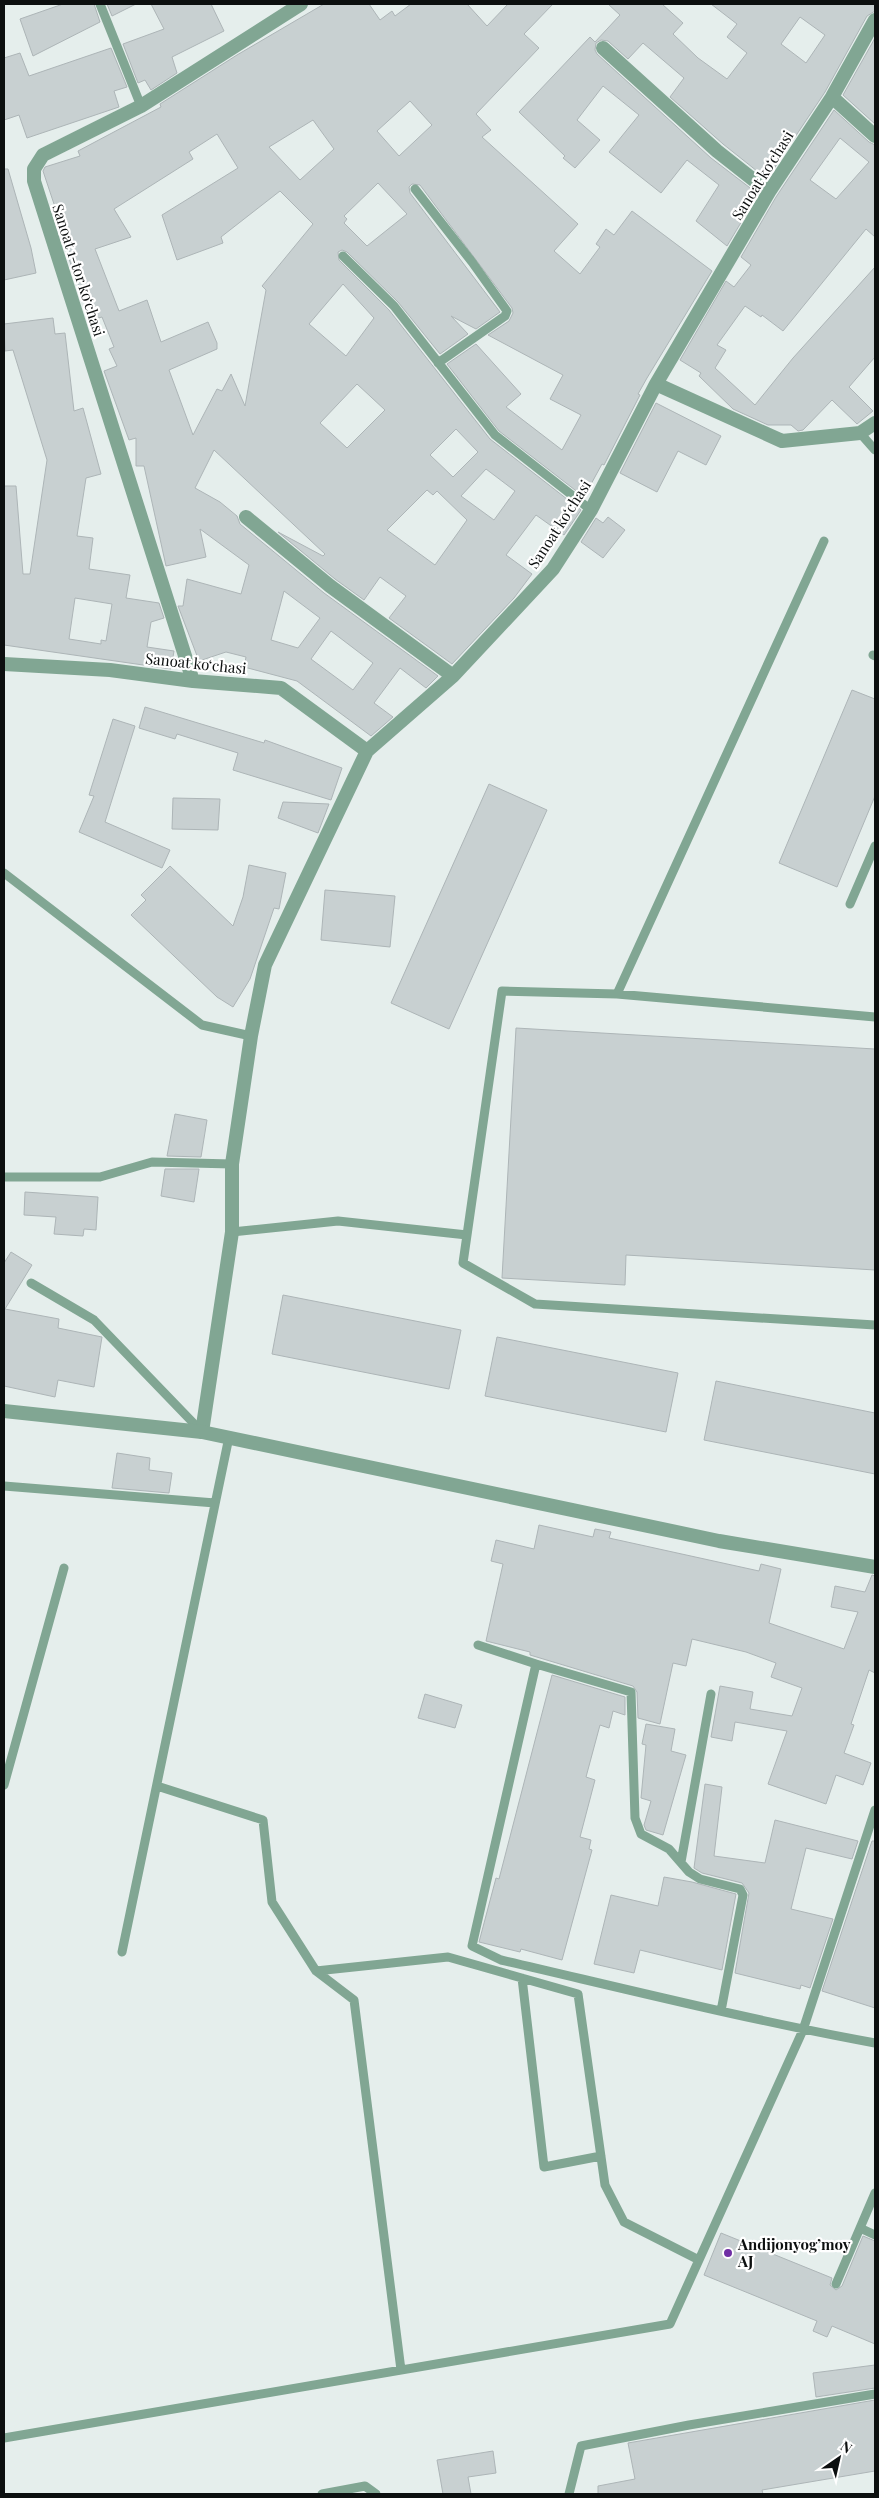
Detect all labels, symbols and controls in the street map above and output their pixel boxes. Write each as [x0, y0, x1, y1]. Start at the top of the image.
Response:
street label: Sanoat koʻchasi [727, 126, 798, 223]
street label: Sanoat 1-tor ko‘chasi [48, 201, 110, 339]
street label: Sanoat koʻchasi [523, 475, 595, 572]
street label: Sanoat koʻchasi [144, 648, 248, 678]
place label: Andijonyog’moy AJ [737, 2234, 851, 2271]
marker: Andijonyog’moy AJ [722, 2247, 734, 2259]
north arrow [814, 2433, 864, 2483]
text: N [837, 2436, 856, 2458]

